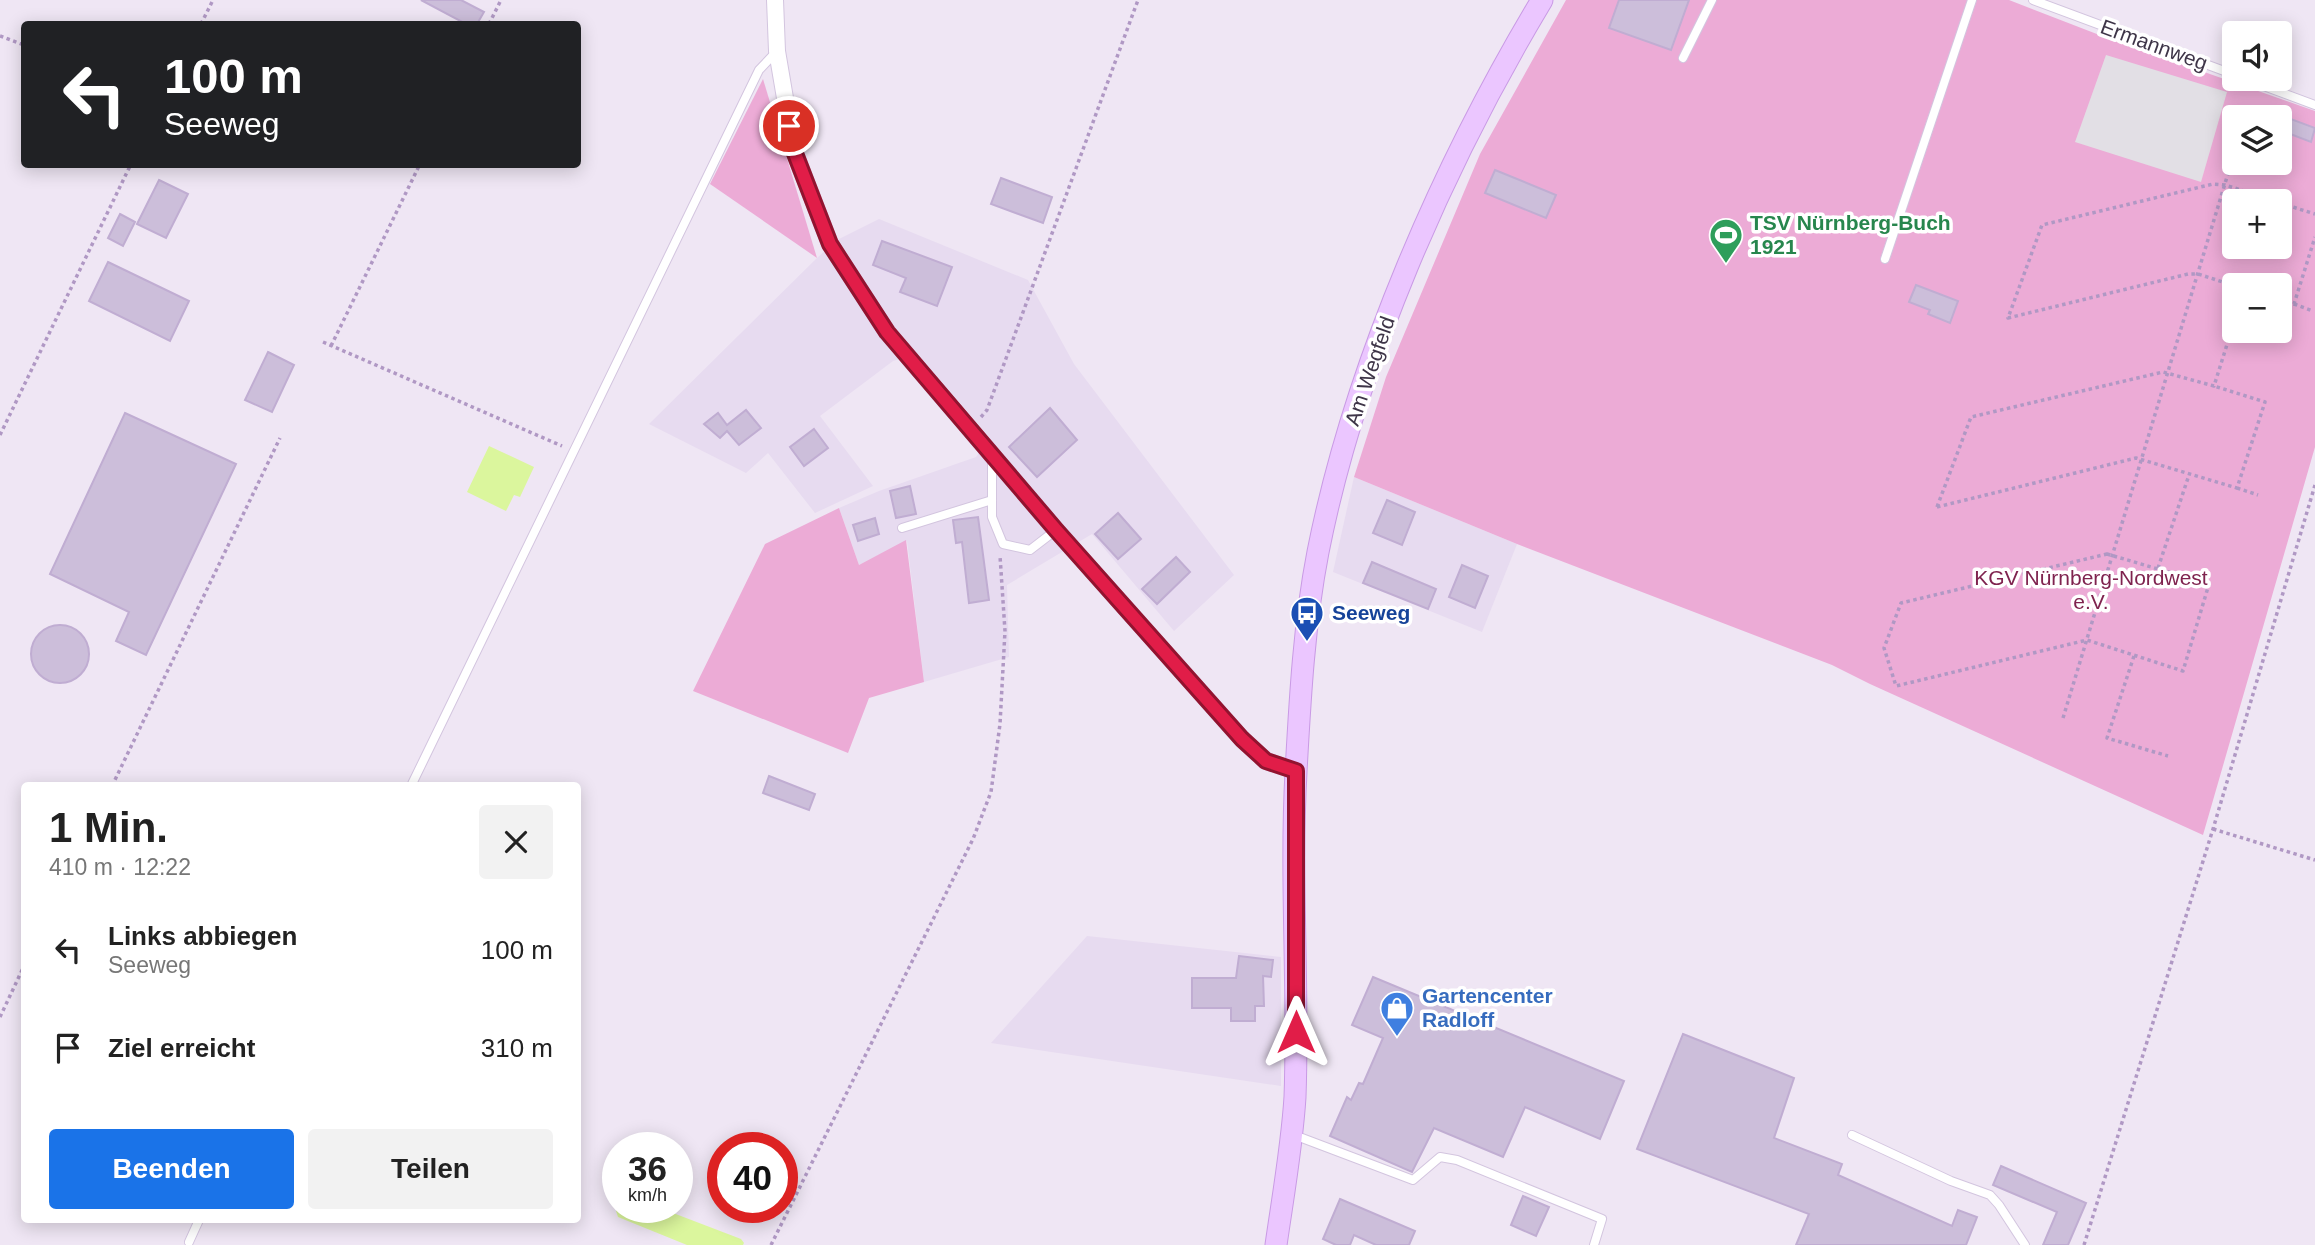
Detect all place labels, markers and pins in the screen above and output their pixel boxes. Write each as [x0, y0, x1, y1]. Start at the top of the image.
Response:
pin [759, 96, 819, 156]
place label: TSV Nürnberg-Buch 1921 [1750, 211, 1951, 258]
sports icon: TSV Nürnberg-Buch 1921 [1707, 216, 1745, 265]
bus stop icon: Seeweg [1288, 594, 1326, 643]
place label: Seeweg [1332, 601, 1410, 624]
place label: Gartencenter Radloff [1422, 984, 1553, 1031]
shop icon: Gartencenter Radloff [1378, 989, 1416, 1038]

